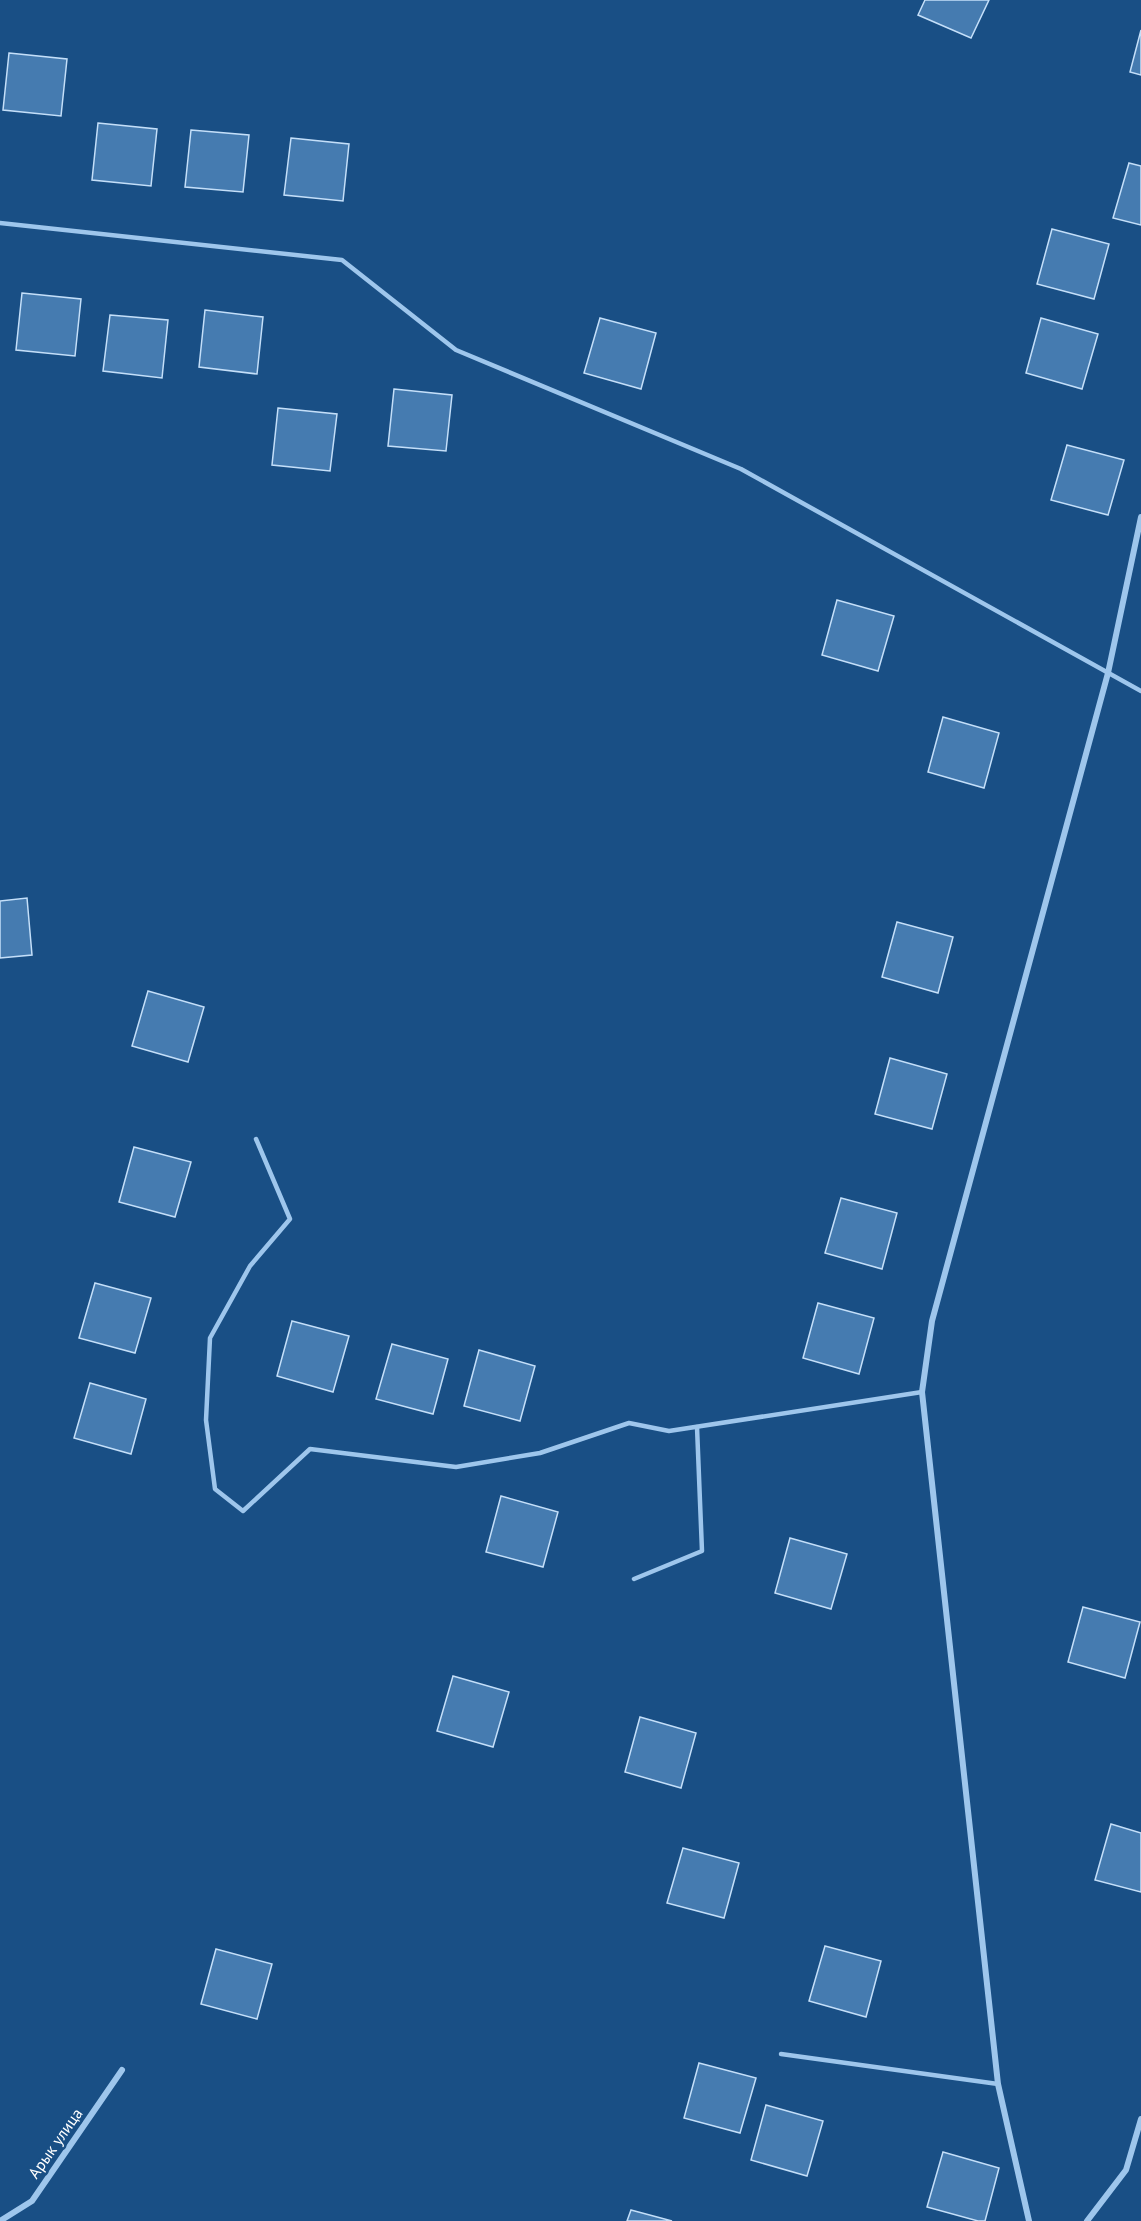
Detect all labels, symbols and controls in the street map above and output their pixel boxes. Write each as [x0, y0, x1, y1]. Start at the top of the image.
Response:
street label: Арык улица [24, 2104, 86, 2182]

